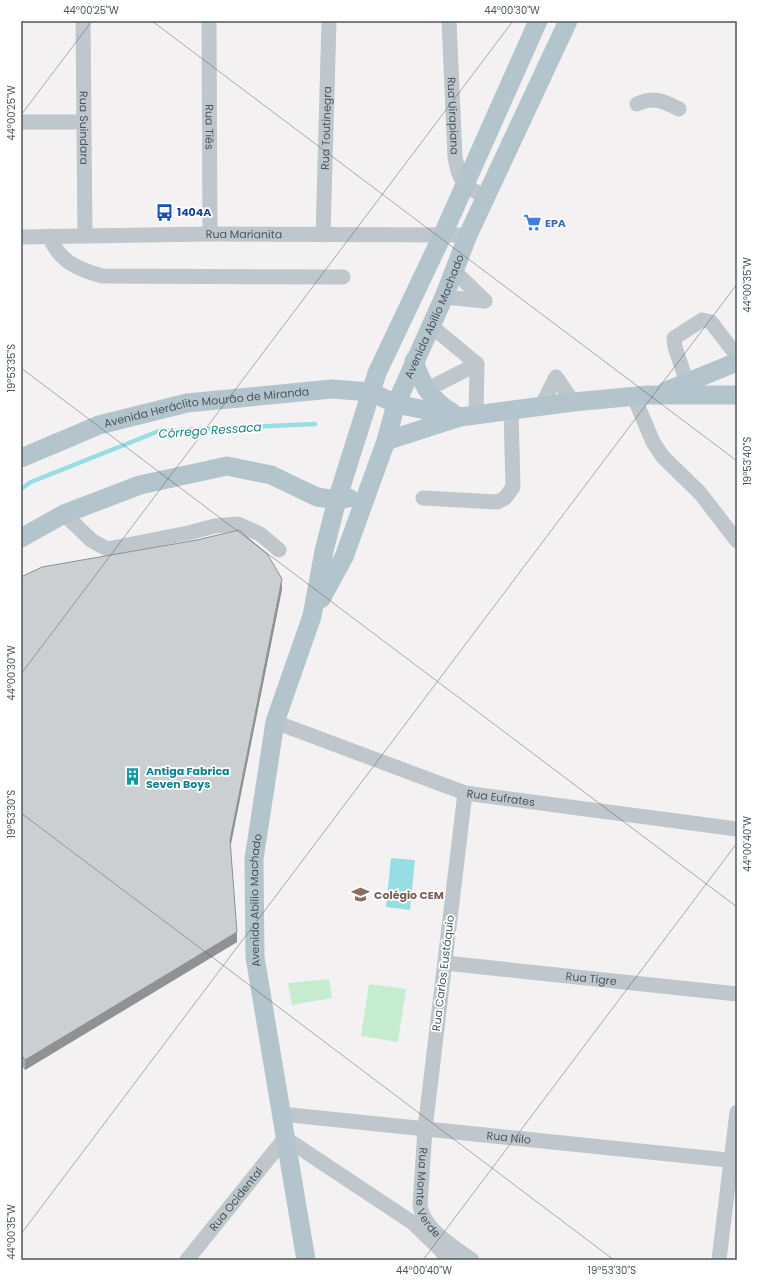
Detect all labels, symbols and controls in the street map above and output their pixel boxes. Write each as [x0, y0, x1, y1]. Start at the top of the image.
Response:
text: 44°00'25"W [63, 3, 119, 18]
text: 44°00'30"W [484, 3, 540, 18]
street label: Rua Uirapiana [443, 77, 463, 155]
text: 44°00'25"W [4, 85, 19, 141]
street label: Rua Toutinegra [317, 86, 335, 170]
street label: Rua Suindara [76, 91, 92, 165]
street label: Rua Tiês [201, 104, 218, 150]
bus stop icon: 1404A [154, 202, 174, 222]
place label: 1404A [177, 204, 211, 220]
supermarket icon: EPA [522, 213, 542, 233]
place label: EPA [545, 215, 566, 231]
street label: Rua Marianita [206, 226, 282, 242]
street label: Avenida Abílio Machado [400, 252, 468, 381]
text: 44°00'35"W [740, 257, 755, 313]
text: 19°53'35"S [4, 344, 19, 392]
street label: Avenida Heráclito Mourão de Miranda [102, 383, 310, 431]
water label: Córrego Ressaca [158, 418, 262, 442]
text: 19°53'40"S [740, 437, 755, 485]
text: 44°00'30"W [4, 645, 19, 701]
place label: Antiga Fabrica Seven Boys [146, 763, 230, 792]
building icon: Antiga Fabrica Seven Boys [123, 767, 143, 787]
street label: Rua Eufrates [466, 785, 536, 810]
text: 19°53'30"S [4, 790, 19, 838]
text: 44°00'40"W [740, 816, 755, 872]
street label: Avenida Abílio Machado [246, 833, 266, 968]
school or university icon: Colégio CEM [351, 885, 371, 905]
place label: Colégio CEM [374, 887, 444, 903]
street label: Rua Carlos Eustáquio [428, 914, 458, 1032]
street label: Rua Tigre [565, 968, 618, 989]
street label: Rua Nilo [486, 1127, 532, 1148]
street label: Rua Monte Verde [412, 1147, 444, 1241]
street label: Rua Ocidental [205, 1164, 266, 1234]
text: 44°00'35"W [4, 1204, 19, 1260]
text: 44°00'40"W [396, 1263, 452, 1278]
text: 19°53'30"S [588, 1263, 636, 1278]

